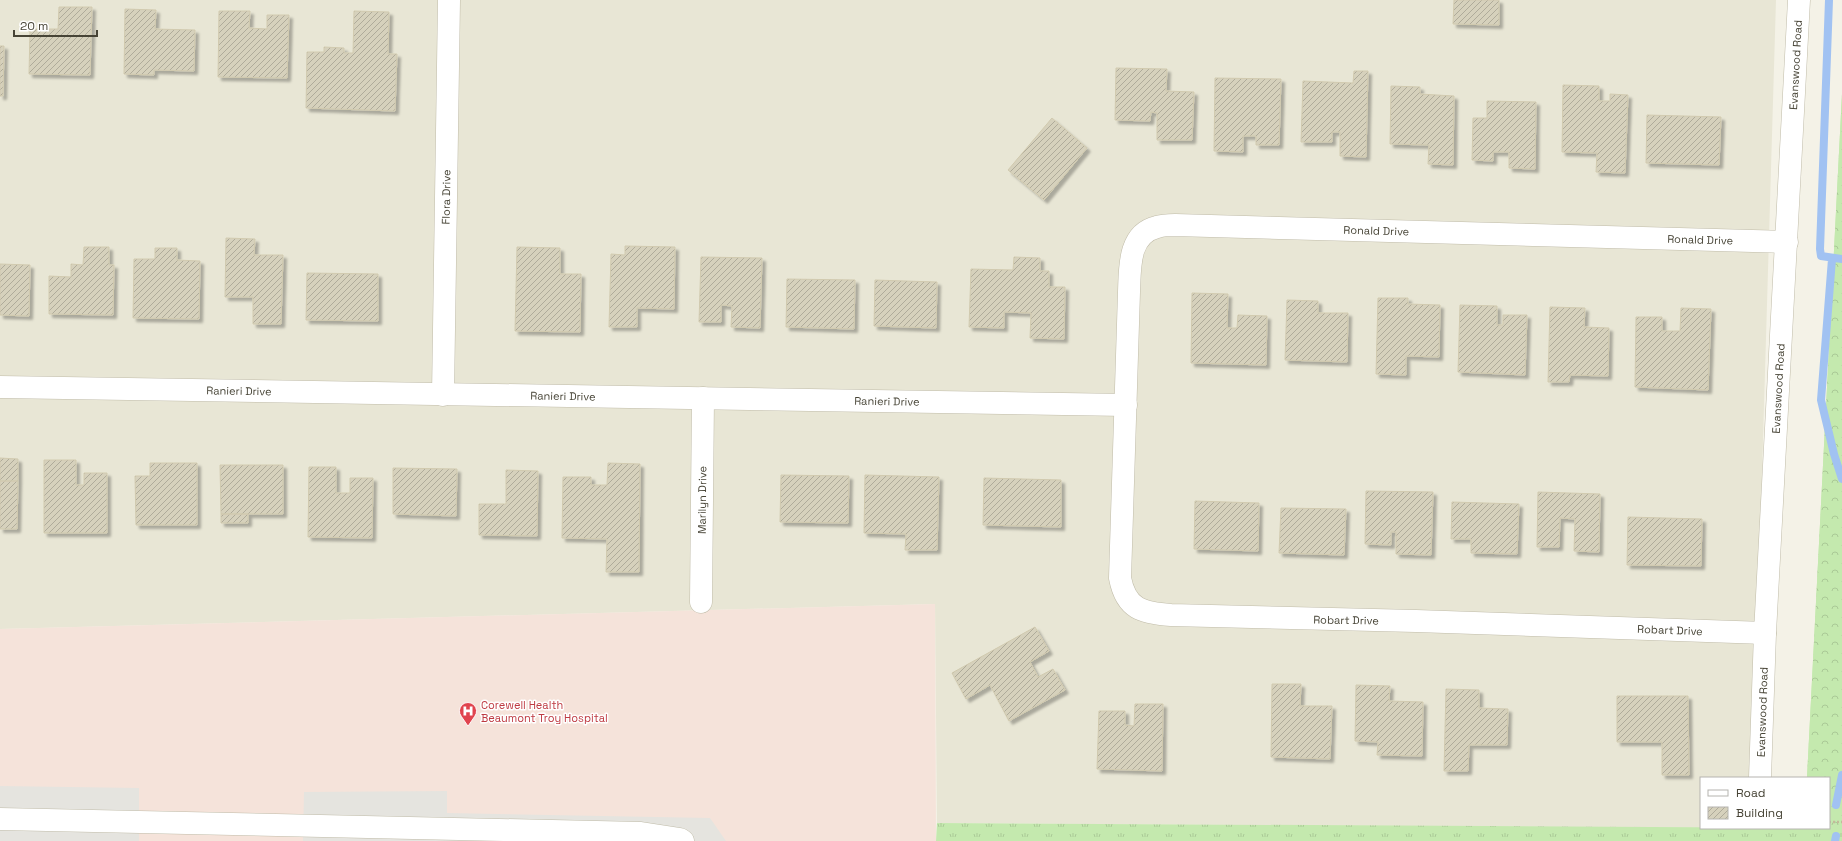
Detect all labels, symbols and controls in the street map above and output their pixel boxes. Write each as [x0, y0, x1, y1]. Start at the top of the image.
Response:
scale bar [14, 12, 97, 38]
text: 20 m [20, 18, 48, 34]
street label: Evanswood Road [1786, 20, 1805, 110]
street label: Flora Drive [439, 169, 453, 225]
street label: Ronald Drive [1343, 223, 1409, 239]
street label: Ronald Drive [1667, 232, 1733, 248]
street label: Evanswood Road [1769, 343, 1788, 434]
street label: Ranieri Drive [206, 383, 272, 398]
street label: Ranieri Drive [530, 388, 596, 404]
street label: Ranieri Drive [854, 394, 920, 409]
street label: Marilyn Drive [695, 466, 709, 534]
street label: Robart Drive [1313, 612, 1379, 628]
street label: Robart Drive [1637, 622, 1703, 638]
street label: Evanswood Road [1754, 667, 1771, 757]
place label: Corewell Health Beaumont Troy Hospital [481, 698, 608, 725]
hospital icon: Corewell Health Beaumont Troy Hospital [458, 701, 478, 726]
legend [1700, 777, 1830, 829]
text: Road [1736, 785, 1765, 801]
text: Building [1736, 805, 1783, 821]

